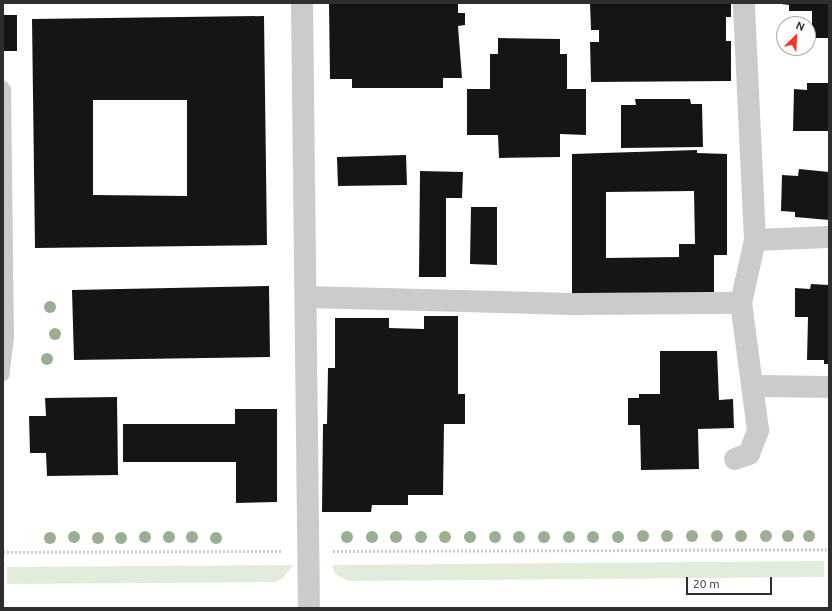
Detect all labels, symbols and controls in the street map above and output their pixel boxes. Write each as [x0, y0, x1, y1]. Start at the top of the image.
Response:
north arrow [776, 16, 816, 56]
text: N [794, 19, 807, 33]
scale bar [688, 569, 774, 595]
text: 20 m [693, 577, 720, 590]

